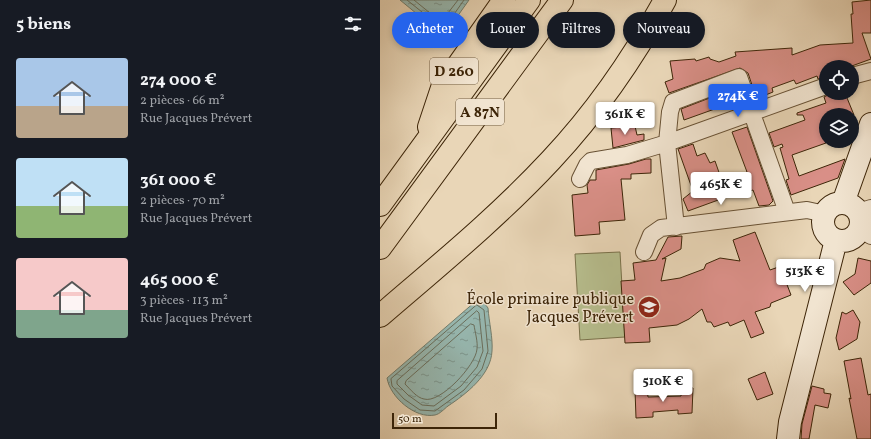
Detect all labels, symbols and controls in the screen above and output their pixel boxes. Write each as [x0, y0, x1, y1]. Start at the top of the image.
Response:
chip: Acheter [392, 12, 468, 48]
chip: Louer [476, 12, 539, 48]
chip: Filtres [547, 12, 615, 48]
chip: Nouveau [623, 12, 705, 48]
text: 5 biens [16, 13, 71, 36]
icon: filters [342, 13, 364, 35]
road number: D 260 [430, 58, 478, 84]
map controls [819, 60, 859, 148]
button: locate [819, 60, 859, 100]
text: 274 000 € [140, 69, 217, 92]
icon: home [48, 74, 96, 122]
pin: 274K € [705, 84, 771, 118]
text: 274K € [717, 88, 759, 106]
text: 2 pièces · 66 m² [140, 92, 224, 110]
road number: A 87N [456, 99, 504, 125]
pin: 361K € [592, 102, 658, 136]
text: 361K € [605, 106, 645, 124]
button: layers [819, 108, 859, 148]
text: Rue Jacques Prévert [140, 110, 252, 128]
text: 361 000 € [140, 169, 216, 192]
pin: 465K € [688, 172, 754, 206]
icon: home [48, 174, 96, 222]
text: 465K € [700, 176, 742, 194]
text: 2 pièces · 70 m² [140, 192, 225, 210]
text: Rue Jacques Prévert [140, 210, 252, 228]
pin: 513K € [772, 259, 838, 293]
text: 513K € [785, 263, 825, 281]
text: 465 000 € [140, 269, 219, 292]
icon: home [48, 274, 96, 322]
place label: École primaire publique Jacques Prévert [466, 289, 634, 329]
text: 3 pièces · 113 m² [140, 292, 228, 310]
school or university icon: École primaire publique Jacques Prévert [636, 294, 662, 320]
text: Rue Jacques Prévert [140, 310, 252, 328]
pin: 510K € [630, 369, 696, 403]
text: 510K € [642, 373, 684, 391]
scale bar [392, 411, 497, 430]
text: 50 m [398, 412, 422, 427]

